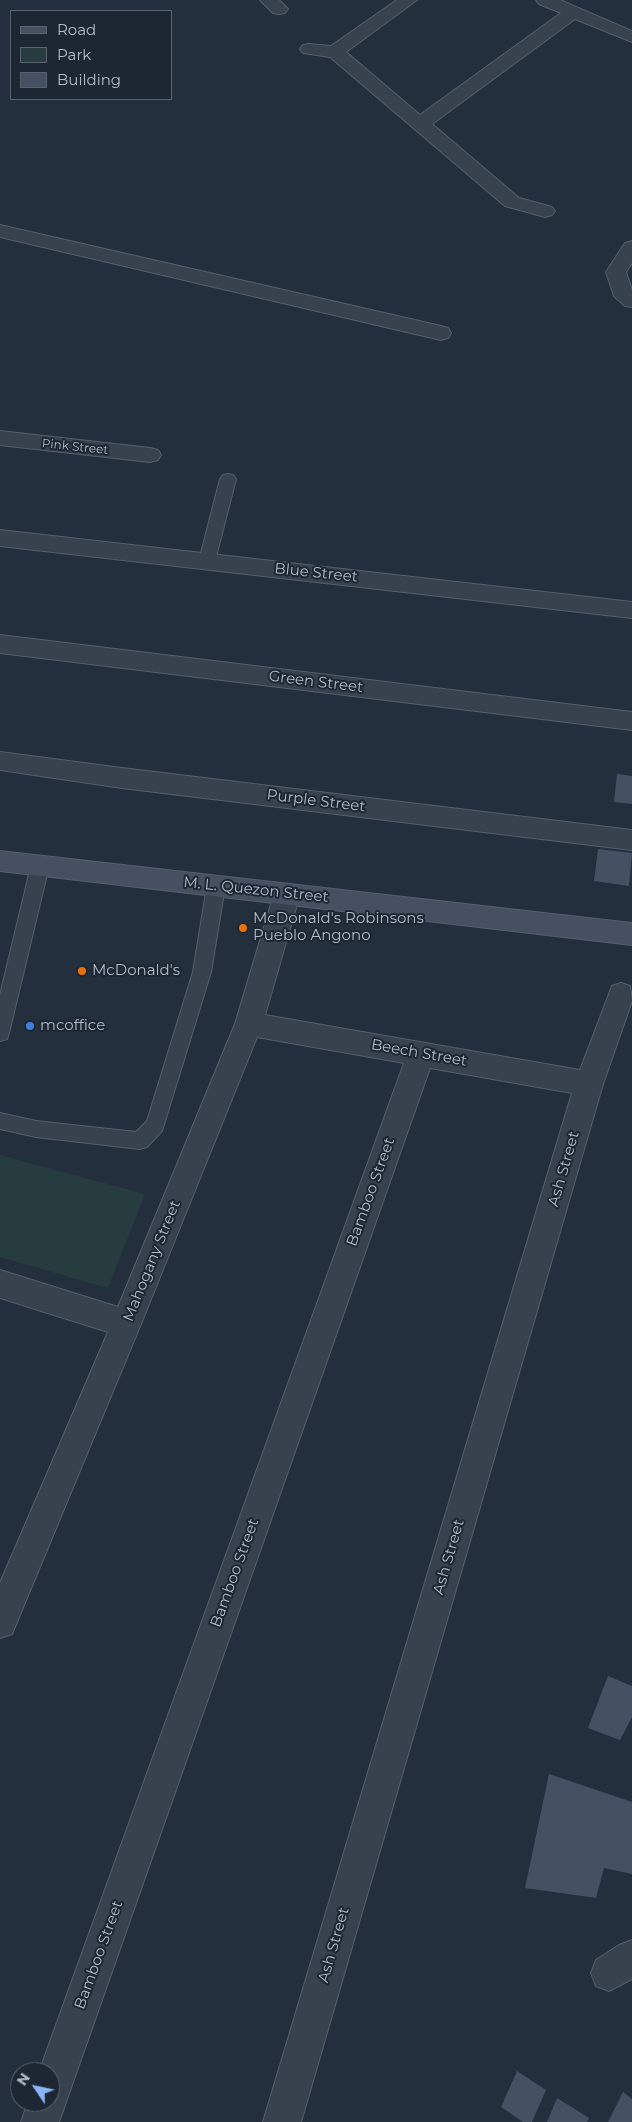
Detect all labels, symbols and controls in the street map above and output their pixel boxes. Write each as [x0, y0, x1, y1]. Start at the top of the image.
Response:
legend [10, 10, 172, 100]
text: Road [57, 20, 96, 39]
text: Park [57, 45, 91, 64]
text: Building [57, 70, 121, 89]
street label: Pink Street [41, 436, 109, 458]
street label: Blue Street [273, 560, 359, 586]
street label: Green Street [268, 667, 364, 697]
street label: Purple Street [266, 786, 366, 816]
street label: M. L. Quezon Street [183, 873, 329, 907]
place label: McDonald's Robinsons Pueblo Angono [253, 910, 424, 945]
marker: McDonald's Robinsons Pueblo Angono [237, 922, 249, 934]
place label: McDonald's [92, 962, 180, 980]
marker: McDonald's [76, 965, 88, 977]
place label: mcoffice [40, 1017, 105, 1035]
marker: mcoffice [24, 1020, 36, 1032]
street label: Beech Street [370, 1036, 468, 1070]
street label: Ash Street [545, 1129, 583, 1209]
street label: Bamboo Street [343, 1135, 399, 1249]
street label: Mahogany Street [119, 1198, 185, 1324]
street label: Bamboo Street [207, 1516, 263, 1630]
street label: Ash Street [430, 1517, 468, 1597]
street label: Bamboo Street [71, 1898, 127, 2012]
street label: Ash Street [315, 1905, 353, 1985]
north arrow [10, 2062, 60, 2112]
text: N [13, 2069, 34, 2089]

